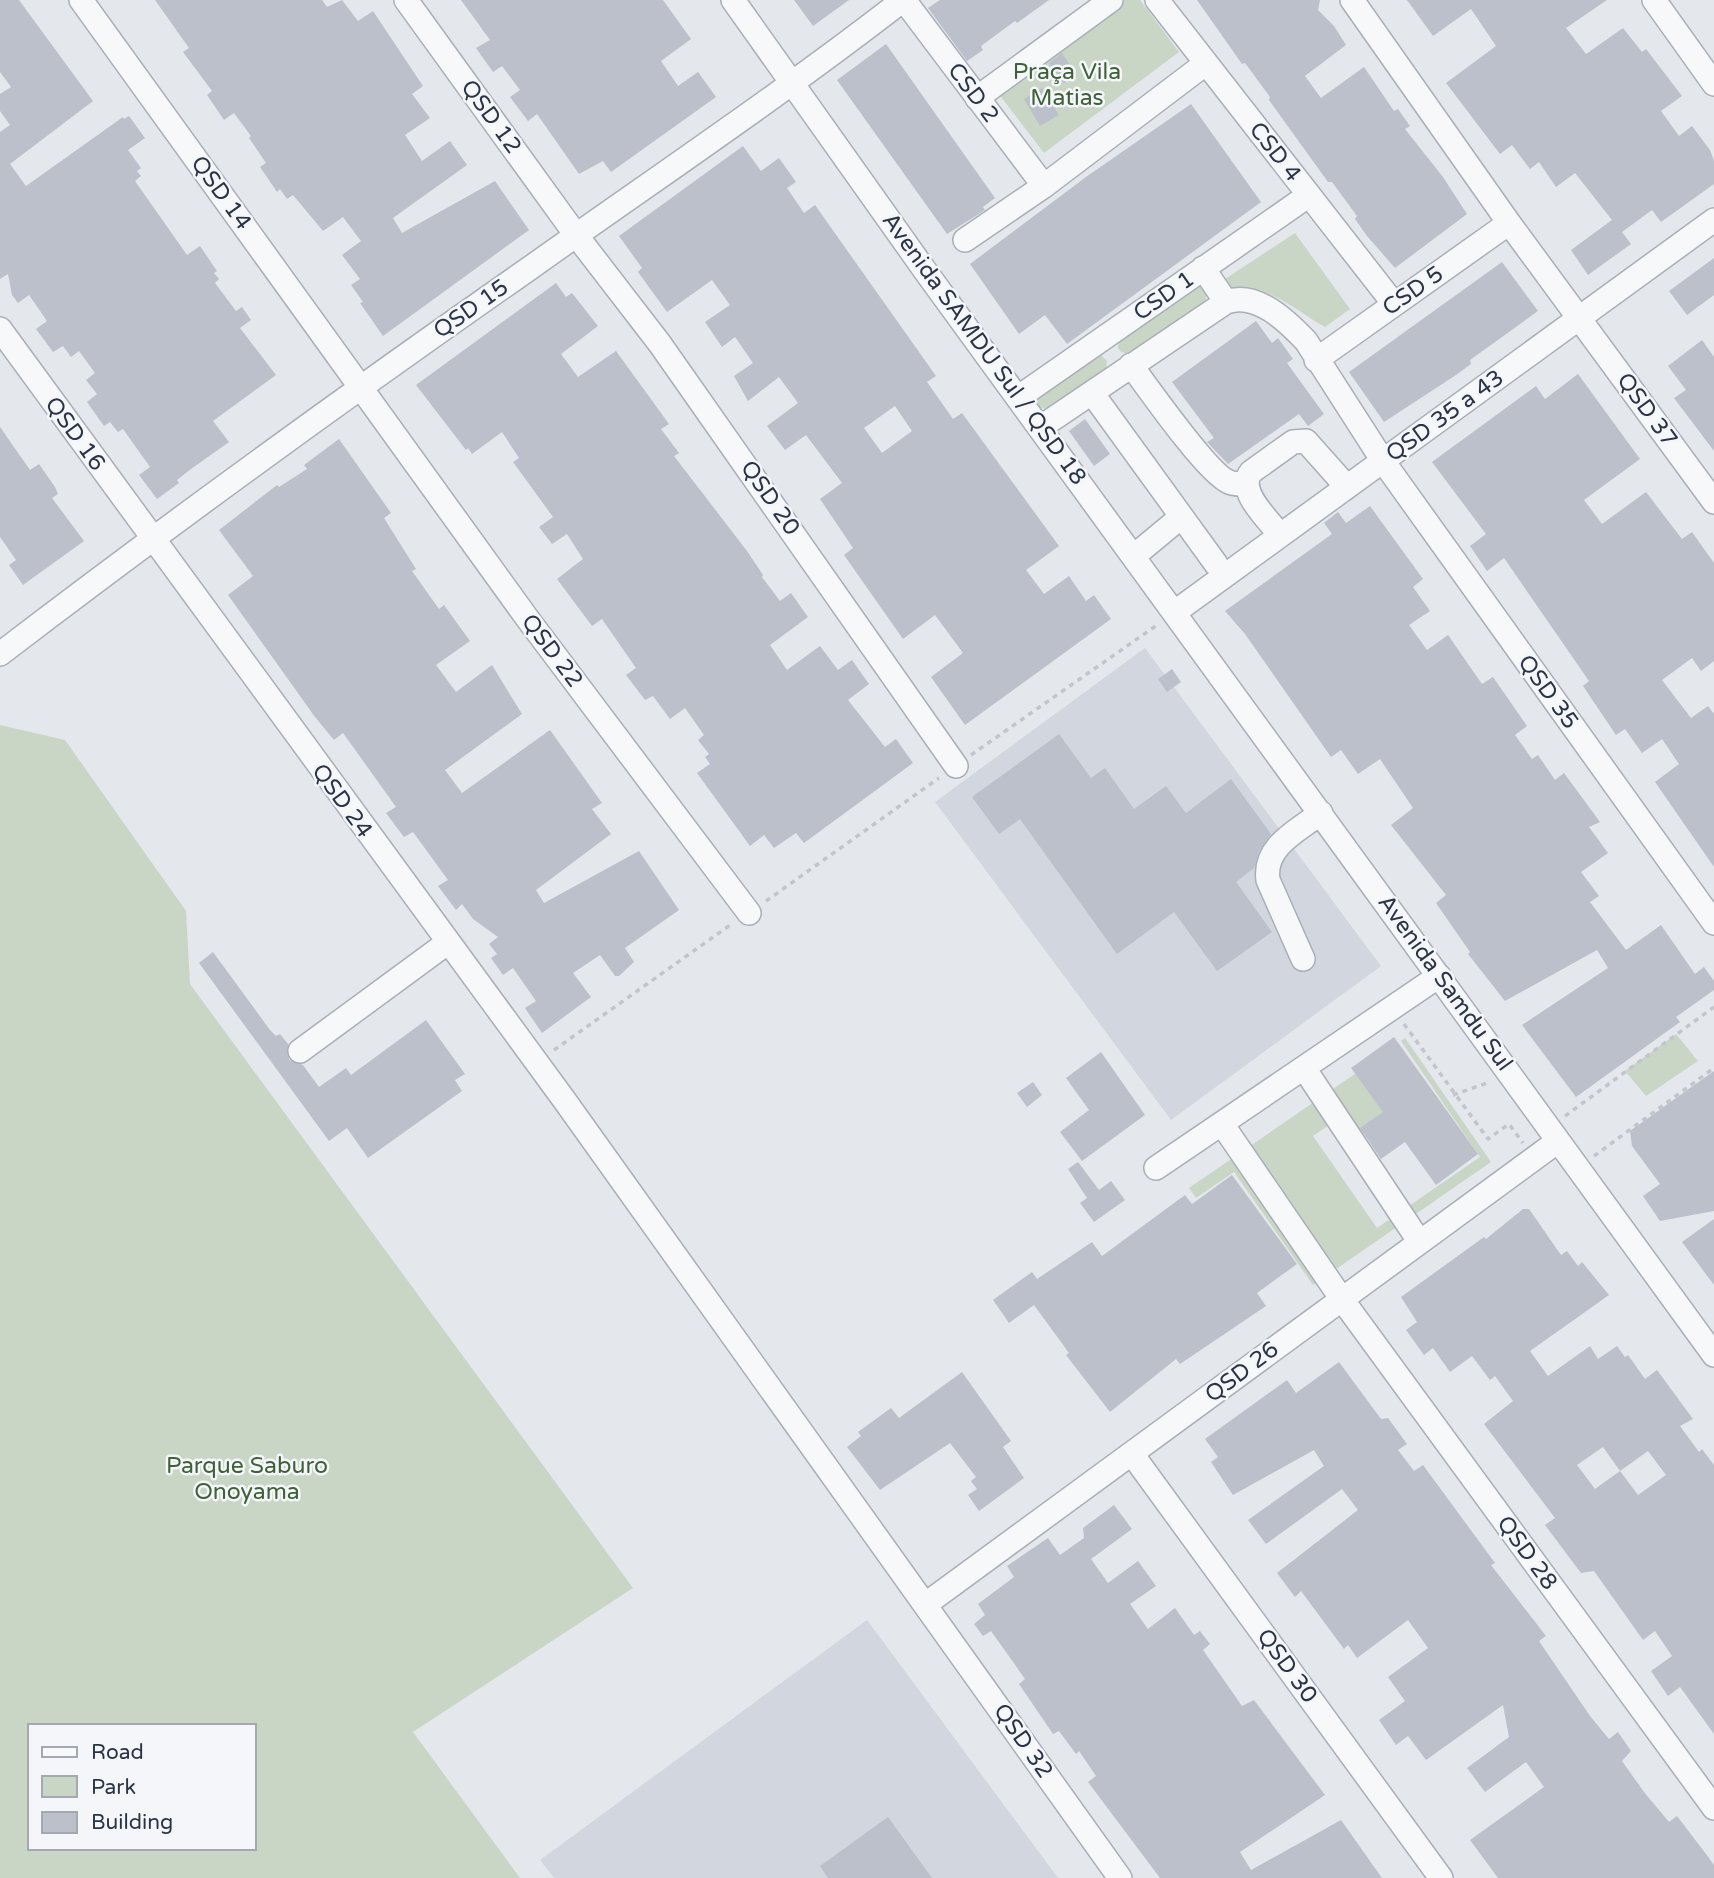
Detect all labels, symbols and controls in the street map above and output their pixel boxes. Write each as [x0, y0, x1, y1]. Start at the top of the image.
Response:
street label: CSD 2 [941, 57, 1005, 129]
park label: Praça Vila Matias [1013, 58, 1121, 112]
street label: QSD 12 [455, 74, 527, 160]
street label: CSD 4 [1243, 117, 1307, 187]
street label: QSD 14 [185, 150, 257, 236]
street label: Avenida SAMDU Sul / QSD 18 [876, 207, 1092, 491]
street label: CSD 5 [1377, 260, 1449, 322]
street label: CSD 1 [1128, 265, 1200, 327]
street label: QSD 15 [428, 273, 514, 345]
street label: QSD 35 a 43 [1381, 364, 1509, 468]
street label: QSD 37 [1611, 367, 1683, 453]
street label: QSD 16 [39, 391, 111, 477]
street label: QSD 20 [734, 455, 806, 541]
street label: QSD 22 [515, 609, 589, 693]
street label: QSD 35 [1512, 649, 1584, 735]
street label: QSD 24 [306, 758, 378, 844]
street label: Avenida Samdu Sul [1372, 889, 1518, 1077]
street label: QSD 26 [1200, 1335, 1284, 1409]
park label: Parque Saburo Onoyama [166, 1452, 328, 1506]
street label: QSD 28 [1491, 1510, 1563, 1596]
street label: QSD 30 [1251, 1623, 1323, 1709]
street label: QSD 32 [987, 1698, 1059, 1784]
legend [28, 1724, 256, 1850]
text: Road [91, 1740, 144, 1765]
text: Park [91, 1775, 136, 1800]
text: Building [91, 1810, 173, 1835]

